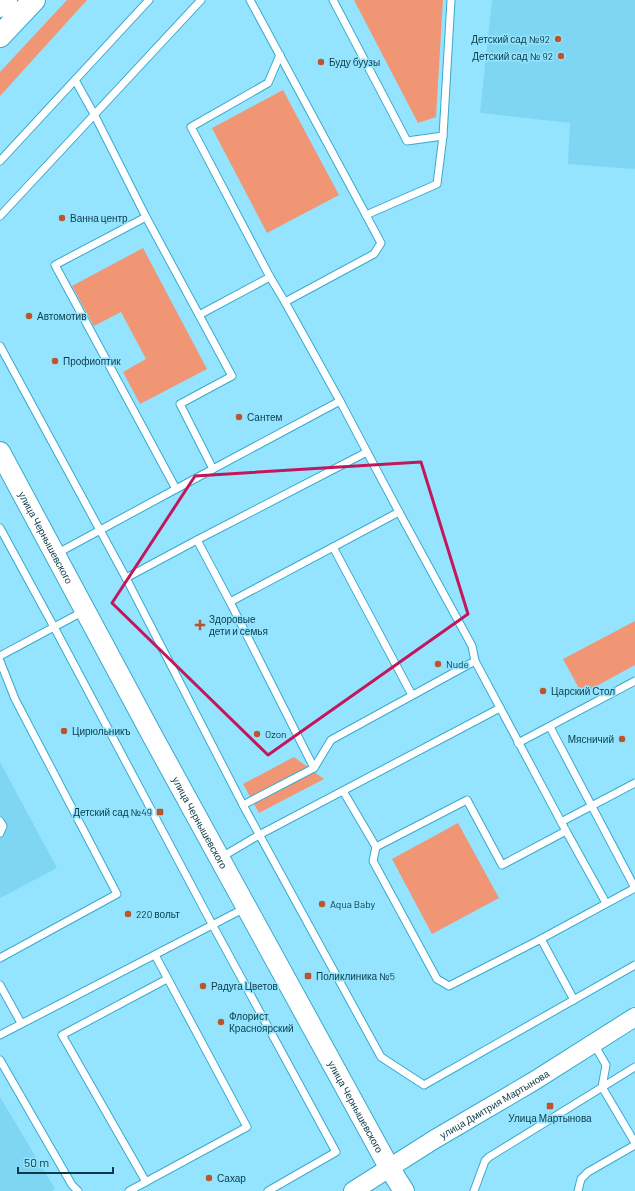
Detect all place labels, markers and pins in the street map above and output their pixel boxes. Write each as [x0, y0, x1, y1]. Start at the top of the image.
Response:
place label: Детский сад №92 [471, 33, 550, 45]
marker: Детский сад №92 [553, 34, 563, 44]
place label: Детский сад № 92 [472, 50, 553, 62]
marker: Детский сад № 92 [556, 51, 566, 61]
place label: Буду буузы [329, 56, 380, 68]
marker: Буду буузы [316, 57, 326, 67]
place label: Ванна центр [70, 212, 128, 224]
marker: Ванна центр [57, 213, 67, 223]
place label: Автомотив [37, 310, 87, 322]
marker: Автомотив [24, 311, 34, 321]
place label: Профиоптик [63, 355, 121, 367]
marker: Профиоптик [50, 356, 60, 366]
place label: Сантем [247, 411, 282, 423]
marker: Сантем [234, 412, 244, 422]
place label: Здоровые дети и семья [209, 613, 268, 637]
marker: Здоровые дети и семья [194, 619, 206, 631]
place label: Nude [446, 658, 469, 670]
marker: Nude [433, 659, 443, 669]
place label: Царский Стол [551, 685, 615, 697]
marker: Царский Стол [538, 686, 548, 696]
place label: Цирюльникъ [72, 725, 131, 737]
marker: Цирюльникъ [59, 726, 69, 736]
place label: Ozon [265, 728, 287, 740]
marker: Ozon [252, 729, 262, 739]
place label: Мясничий [568, 733, 614, 745]
marker: Мясничий [617, 734, 627, 744]
place label: Детский сад №49 [73, 806, 152, 818]
marker: Детский сад №49 [155, 807, 165, 817]
place label: Aqua Baby [330, 898, 376, 910]
marker: Aqua Baby [317, 899, 327, 909]
place label: 220 вольт [136, 908, 180, 920]
marker: 220 вольт [123, 909, 133, 919]
place label: Поликлиника №5 [316, 970, 395, 982]
marker: Поликлиника №5 [303, 971, 313, 981]
place label: Радуга Цветов [211, 980, 278, 992]
marker: Радуга Цветов [198, 981, 208, 991]
place label: Флорист Красноярский [229, 1010, 294, 1034]
marker: Флорист Красноярский [216, 1017, 226, 1027]
marker: Улица Мартынова [545, 1101, 555, 1111]
place label: Улица Мартынова [508, 1112, 592, 1124]
place label: Сахар [217, 1172, 246, 1184]
marker: Сахар [204, 1173, 214, 1183]

